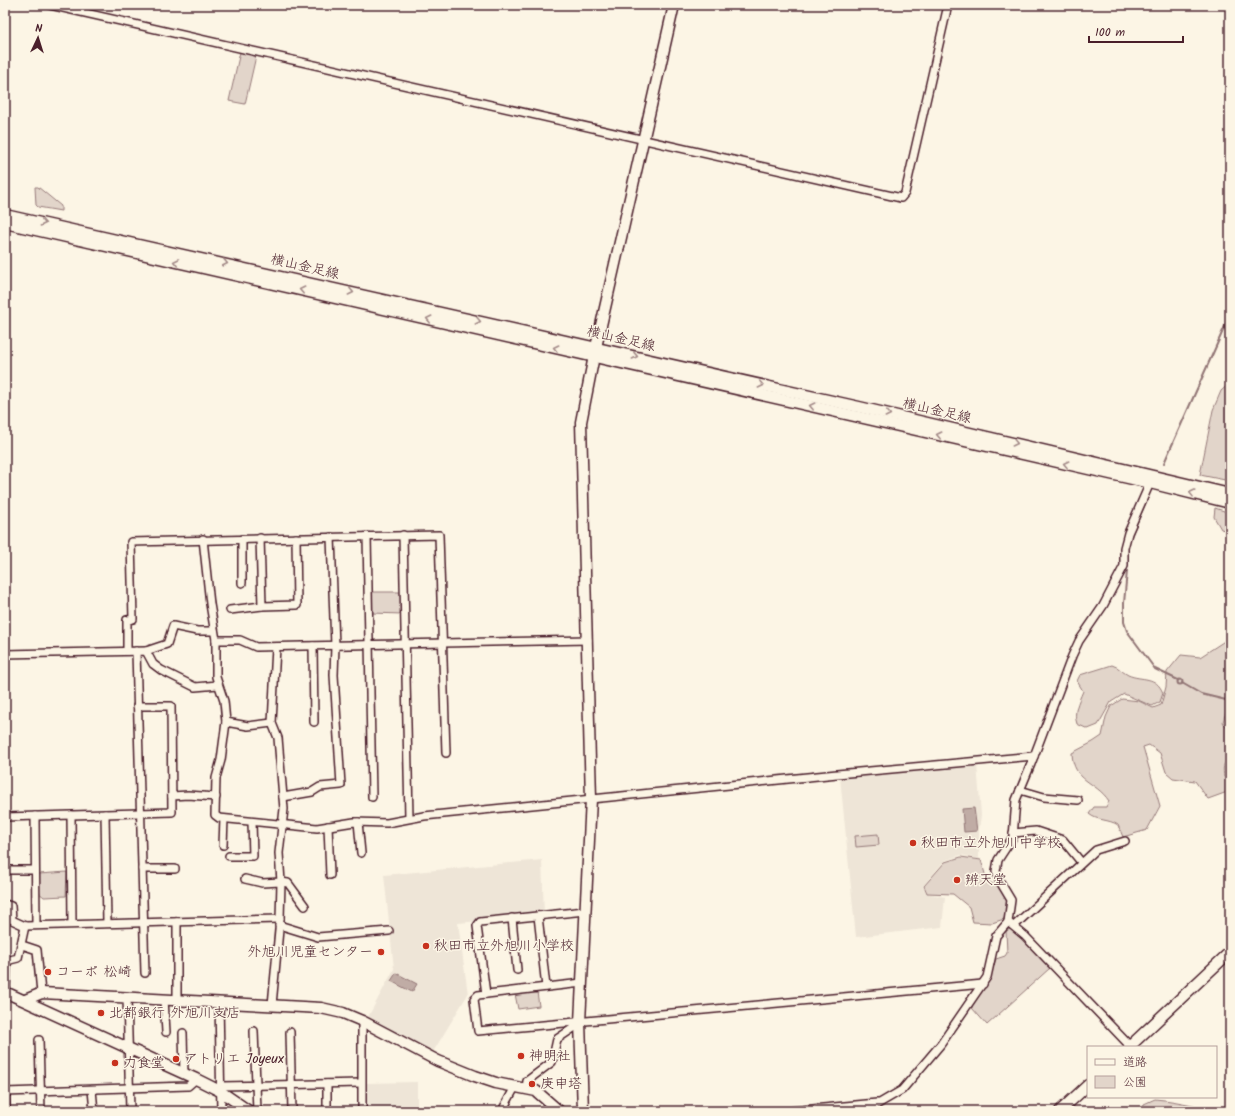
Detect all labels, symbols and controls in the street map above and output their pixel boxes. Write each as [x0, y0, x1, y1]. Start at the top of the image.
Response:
north arrow [18, 18, 58, 58]
scale bar [1089, 18, 1183, 44]
text: N [35, 20, 43, 38]
text: 100 m [1095, 23, 1126, 42]
one-way arrow [40, 219, 46, 227]
street label: 横山金足線 [268, 248, 342, 286]
one-way arrow [172, 258, 179, 266]
one-way arrow [221, 258, 228, 267]
one-way arrow [299, 287, 306, 295]
one-way arrow [348, 288, 355, 296]
one-way arrow [426, 316, 432, 324]
one-way arrow [475, 317, 481, 325]
street label: 横山金足線 [584, 320, 658, 358]
one-way arrow [553, 344, 559, 352]
one-way arrow [631, 352, 638, 360]
one-way arrow [758, 381, 765, 389]
street label: 横山金足線 [900, 392, 974, 430]
one-way arrow [809, 402, 816, 411]
one-way arrow [884, 409, 891, 418]
one-way arrow [936, 431, 942, 439]
one-way arrow [1012, 439, 1018, 447]
one-way arrow [1062, 460, 1069, 468]
one-way arrow [1189, 489, 1195, 497]
place label: 秋田市立外旭川中学校 [921, 832, 1061, 854]
marker: 秋田市立外旭川中学校 [908, 838, 918, 848]
place label: 辨天堂 [965, 869, 1007, 891]
marker: 辨天堂 [952, 875, 962, 885]
place label: 秋田市立外旭川小学校 [434, 935, 574, 957]
place label: 外旭川児童センター [248, 941, 373, 963]
marker: 秋田市立外旭川小学校 [421, 941, 431, 951]
marker: 外旭川児童センター [376, 947, 386, 957]
place label: コーポ 松崎 [56, 961, 132, 983]
marker: コーポ 松崎 [43, 967, 53, 977]
place label: 北都銀行 外旭川支店 [109, 1002, 241, 1024]
marker: 北都銀行 外旭川支店 [96, 1008, 106, 1018]
place label: 神明社 [529, 1045, 571, 1067]
legend [1087, 1046, 1217, 1098]
place label: アトリエ Joyeux [184, 1048, 285, 1070]
marker: 神明社 [516, 1051, 526, 1061]
place label: 力食堂 [123, 1052, 165, 1074]
text: 道路 [1123, 1053, 1147, 1072]
marker: アトリエ Joyeux [171, 1054, 181, 1064]
marker: 力食堂 [110, 1058, 120, 1068]
place label: 庚申塔 [540, 1073, 582, 1095]
text: 公園 [1123, 1073, 1147, 1092]
marker: 庚申塔 [527, 1079, 537, 1089]

